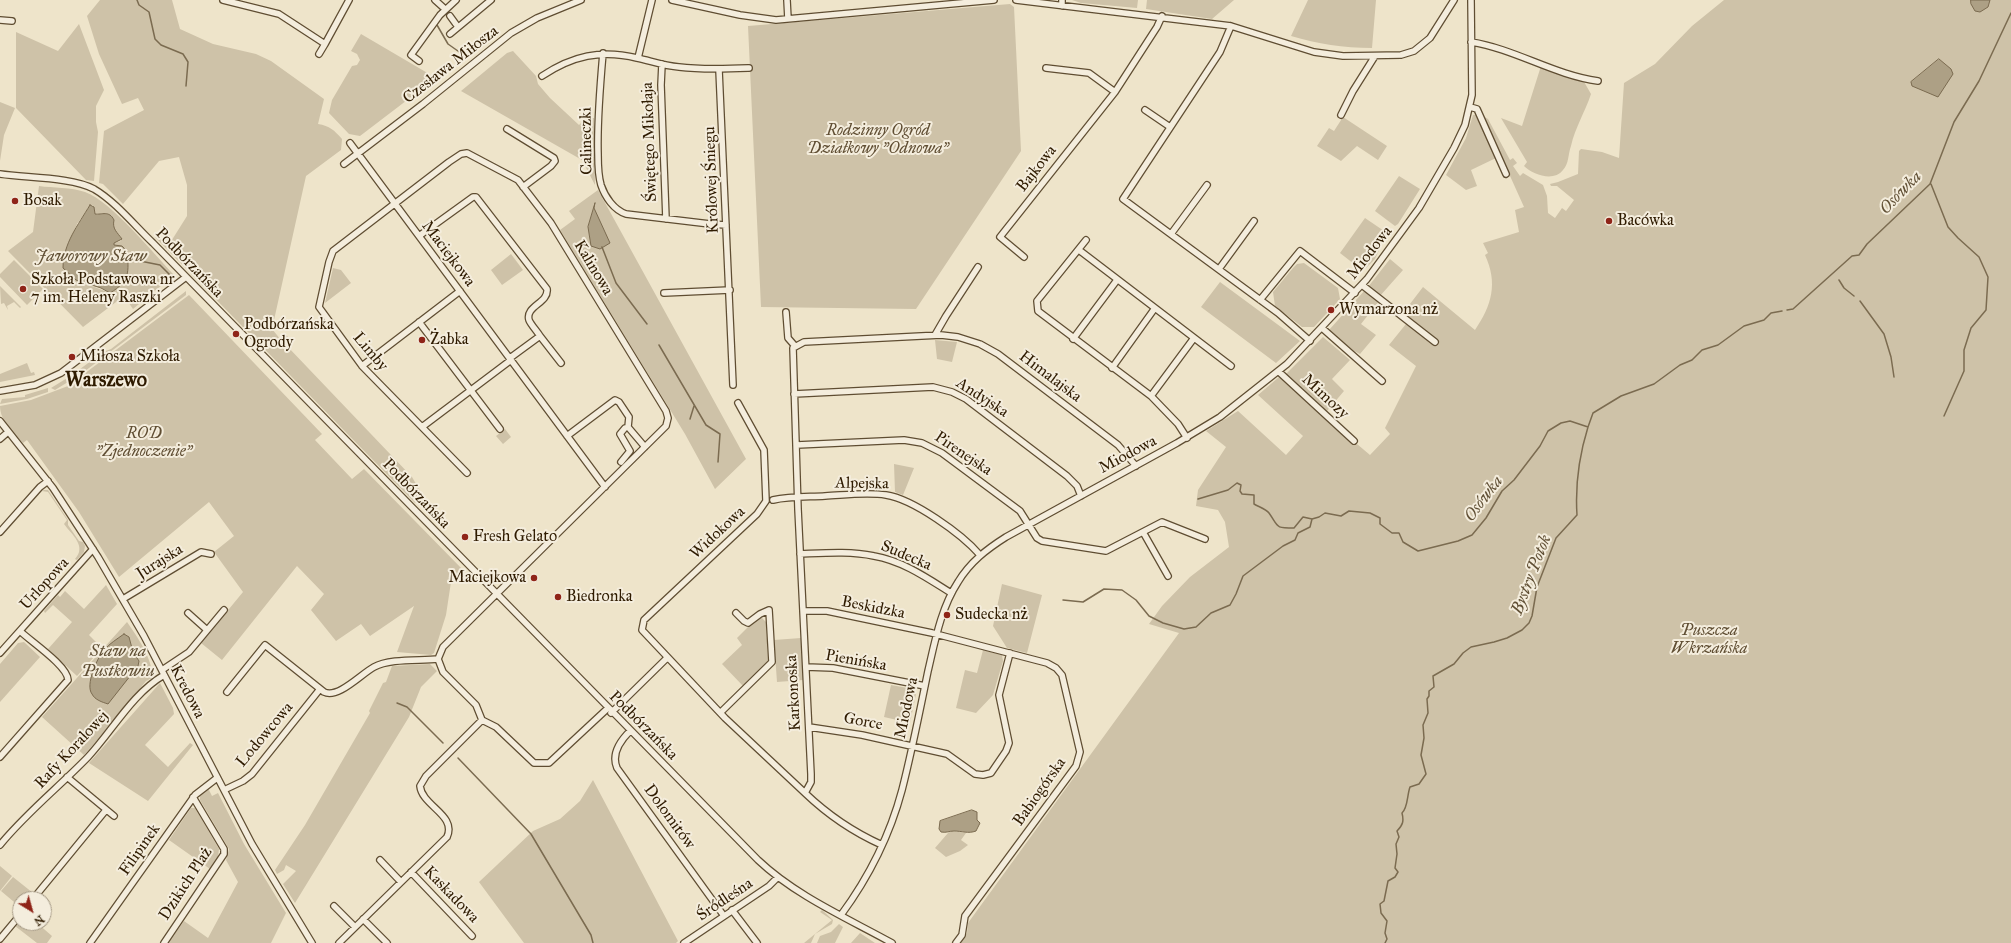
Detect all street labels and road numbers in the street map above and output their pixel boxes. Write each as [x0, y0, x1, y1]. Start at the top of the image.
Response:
street label: Czesława Miłosza [399, 22, 503, 108]
street label: Świętego Mikołaja [638, 82, 662, 202]
street label: Calineczki [577, 107, 597, 175]
street label: Królowej Śniegu [701, 126, 723, 234]
street label: Bajkowa [1013, 142, 1061, 196]
street label: Maciejkowa [417, 217, 479, 291]
street label: Miodowa [1343, 223, 1397, 283]
street label: Podbórzańska [151, 224, 227, 302]
street label: Kalinowa [569, 237, 617, 299]
street label: Limby [348, 329, 392, 375]
street label: Himalajska [1015, 347, 1085, 407]
street label: Mimozy [1297, 370, 1353, 424]
street label: Andyjska [952, 374, 1012, 422]
street label: Pirenejska [931, 428, 995, 480]
street label: Miodowa [1096, 432, 1160, 478]
street label: Podbórzańska [378, 455, 454, 533]
street label: Alpejska [835, 474, 889, 494]
street label: Widokowa [687, 503, 749, 563]
street label: Sudecka [878, 537, 934, 575]
street label: Jurajska [133, 540, 187, 584]
street label: Urlopowa [16, 554, 74, 614]
street label: Beskidzka [840, 592, 906, 624]
street label: Pienińska [824, 646, 888, 676]
street label: Karkonoska [782, 654, 806, 732]
street label: Kredowa [165, 662, 209, 722]
street label: Miodowa [891, 676, 923, 740]
street label: Podbórzańska [605, 688, 681, 764]
street label: Lodowcowa [232, 699, 298, 771]
street label: Rafy Koralowej [31, 707, 113, 793]
street label: Gorce [842, 709, 884, 735]
street label: Babiogórska [1009, 754, 1071, 830]
street label: Dolomitów [639, 781, 699, 853]
street label: Filipinek [115, 820, 165, 880]
street label: Dzikich Plaż [155, 844, 217, 924]
street label: Kaskadowa [419, 863, 483, 927]
street label: Śródleśna [693, 874, 757, 926]

